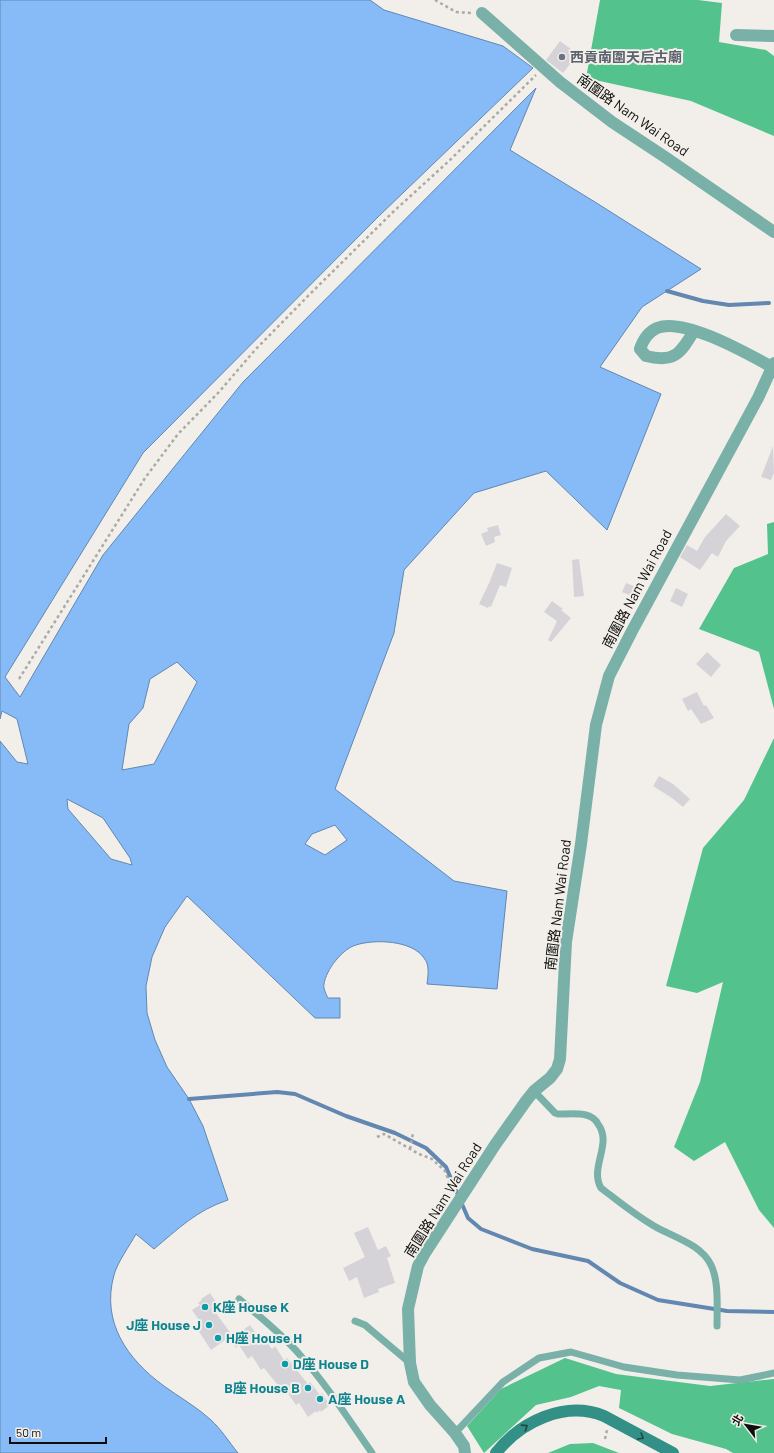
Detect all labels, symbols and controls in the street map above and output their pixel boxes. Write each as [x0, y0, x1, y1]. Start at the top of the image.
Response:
place label: 西貢南圍天后古廟 [570, 48, 682, 65]
marker: 西貢南圍天后古廟 [557, 52, 567, 62]
street label: 南圍路 Nam Wai Road [574, 70, 692, 159]
street label: 南圍路 Nam Wai Road [598, 527, 675, 651]
street label: 南圍路 Nam Wai Road [541, 838, 574, 971]
street label: 南圍路 Nam Wai Road [400, 1139, 485, 1260]
place label: K座 House K [213, 1298, 289, 1315]
marker: K座 House K [200, 1302, 210, 1312]
place label: J座 House J [126, 1316, 201, 1333]
marker: J座 House J [204, 1320, 214, 1330]
place label: H座 House H [226, 1329, 302, 1346]
marker: H座 House H [213, 1333, 223, 1343]
place label: D座 House D [293, 1355, 369, 1372]
marker: D座 House D [280, 1359, 290, 1369]
place label: B座 House B [224, 1379, 300, 1396]
marker: B座 House B [303, 1383, 313, 1393]
place label: A座 House A [328, 1390, 406, 1407]
marker: A座 House A [315, 1394, 325, 1404]
north arrow [726, 1405, 766, 1445]
text: 北 [729, 1412, 745, 1428]
scale bar [10, 1419, 106, 1445]
text: 50 m [16, 1425, 41, 1439]
one-way arrow [521, 1425, 528, 1432]
one-way arrow [637, 1432, 644, 1439]

